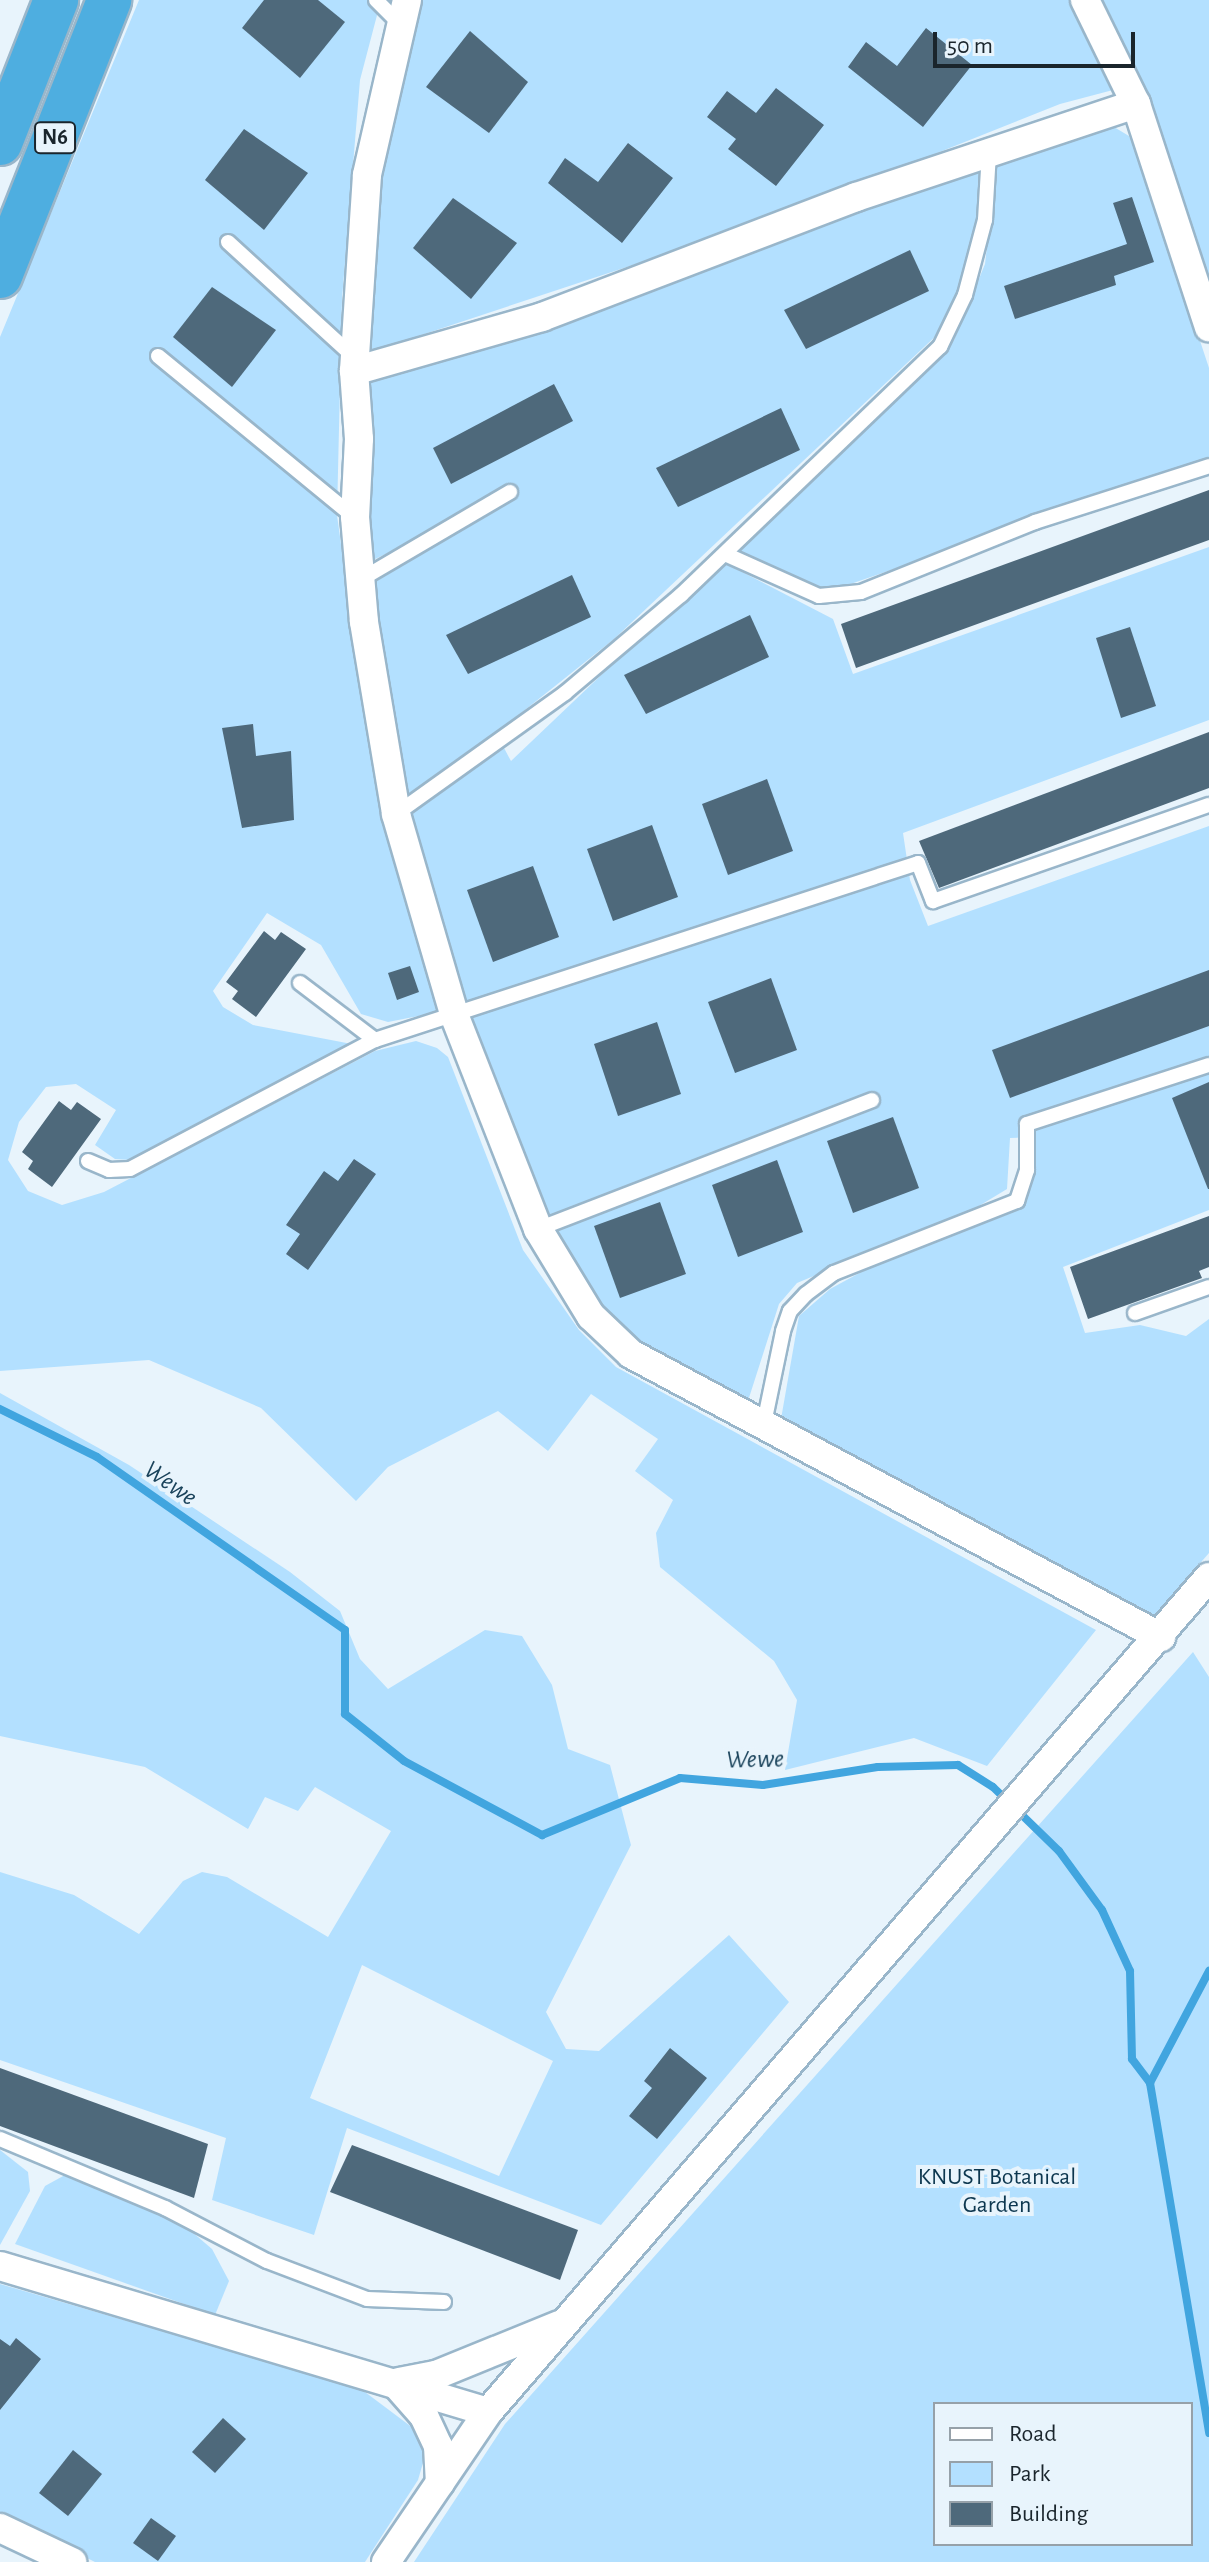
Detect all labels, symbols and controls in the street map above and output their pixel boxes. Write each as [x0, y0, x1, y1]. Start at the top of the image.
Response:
scale bar [937, 16, 1139, 66]
text: 50 m [947, 34, 993, 58]
road number: N6 [33, 120, 77, 156]
water label: Wewe [137, 1455, 203, 1513]
water label: Wewe [726, 1744, 784, 1776]
park label: KNUST Botanical Garden [918, 2164, 1076, 2220]
legend [933, 2402, 1193, 2546]
text: Road [1009, 2422, 1057, 2446]
text: Park [1009, 2462, 1050, 2486]
text: Building [1009, 2502, 1088, 2526]

